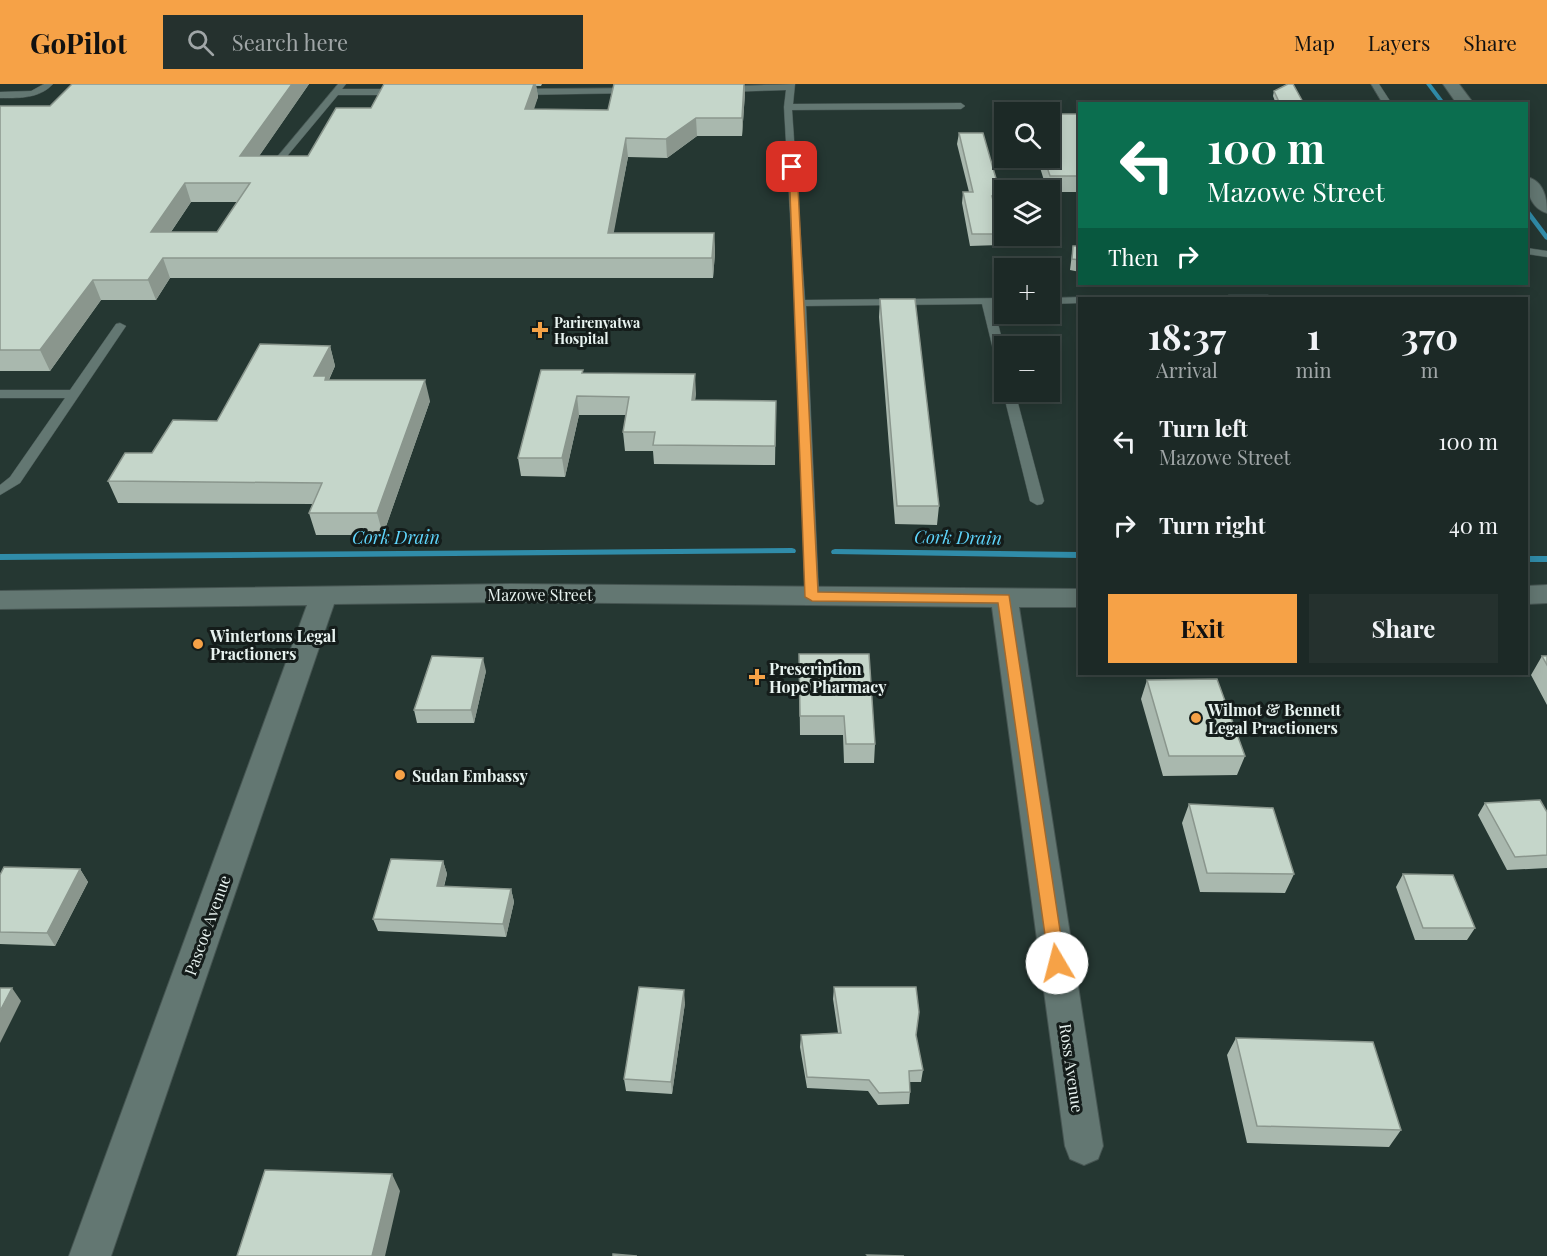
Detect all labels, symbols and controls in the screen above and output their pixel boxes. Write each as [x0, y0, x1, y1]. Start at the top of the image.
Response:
search box [163, 15, 583, 69]
text: GoPilot [30, 24, 127, 61]
icon: search [184, 26, 217, 59]
text: Search here [232, 27, 348, 57]
text: Map [1294, 28, 1335, 56]
text: Layers [1368, 28, 1430, 56]
text: Share [1463, 28, 1517, 56]
map controls [994, 102, 1060, 402]
button: search [994, 102, 1060, 168]
text: 100 m [1207, 119, 1325, 175]
icon: left [1108, 126, 1186, 204]
pin [766, 141, 817, 192]
icon: arrive [775, 150, 808, 183]
text: Mazowe Street [1207, 173, 1385, 209]
button: layers [994, 180, 1060, 246]
icon: right [1171, 240, 1204, 273]
text: Then [1108, 242, 1159, 272]
button: + [994, 258, 1060, 324]
text: 18:37 [1148, 311, 1226, 359]
text: 1 [1307, 311, 1320, 359]
text: 370 [1401, 311, 1458, 359]
place label: Parirenyatwa Hospital [554, 313, 641, 348]
marker: Parirenyatwa Hospital [531, 321, 549, 339]
button: − [994, 336, 1060, 402]
text: Arrival [1156, 356, 1218, 383]
text: min [1296, 356, 1331, 383]
text: m [1421, 356, 1439, 383]
text: Turn left [1159, 413, 1248, 443]
icon: left [1108, 425, 1141, 458]
text: 100 m [1438, 426, 1498, 456]
text: Mazowe Street [1159, 443, 1291, 470]
icon: right [1108, 509, 1141, 542]
text: Turn right [1159, 510, 1265, 540]
text: 40 m [1449, 510, 1498, 540]
water label: Cork Drain [914, 524, 1002, 550]
water label: Cork Drain [352, 525, 440, 549]
street label: Mazowe Street [487, 584, 593, 605]
button: Exit [1108, 594, 1297, 663]
button: Share [1309, 594, 1498, 663]
place label: Wintertons Legal Practioners [209, 625, 336, 664]
marker: Wintertons Legal Practioners [191, 637, 205, 651]
place label: Prescription Hope Pharmacy [769, 658, 887, 697]
marker: Prescription Hope Pharmacy [750, 670, 764, 684]
place label: Wilmot & Bennett Legal Practioners [1207, 699, 1342, 738]
marker: Wilmot & Bennett Legal Practioners [1189, 711, 1203, 725]
place label: Sudan Embassy [412, 765, 529, 786]
marker: Sudan Embassy [393, 768, 407, 782]
street label: Pascoe Avenue [179, 872, 235, 978]
position arrow [1025, 931, 1089, 995]
street label: Ross Avenue [1055, 1022, 1089, 1114]

